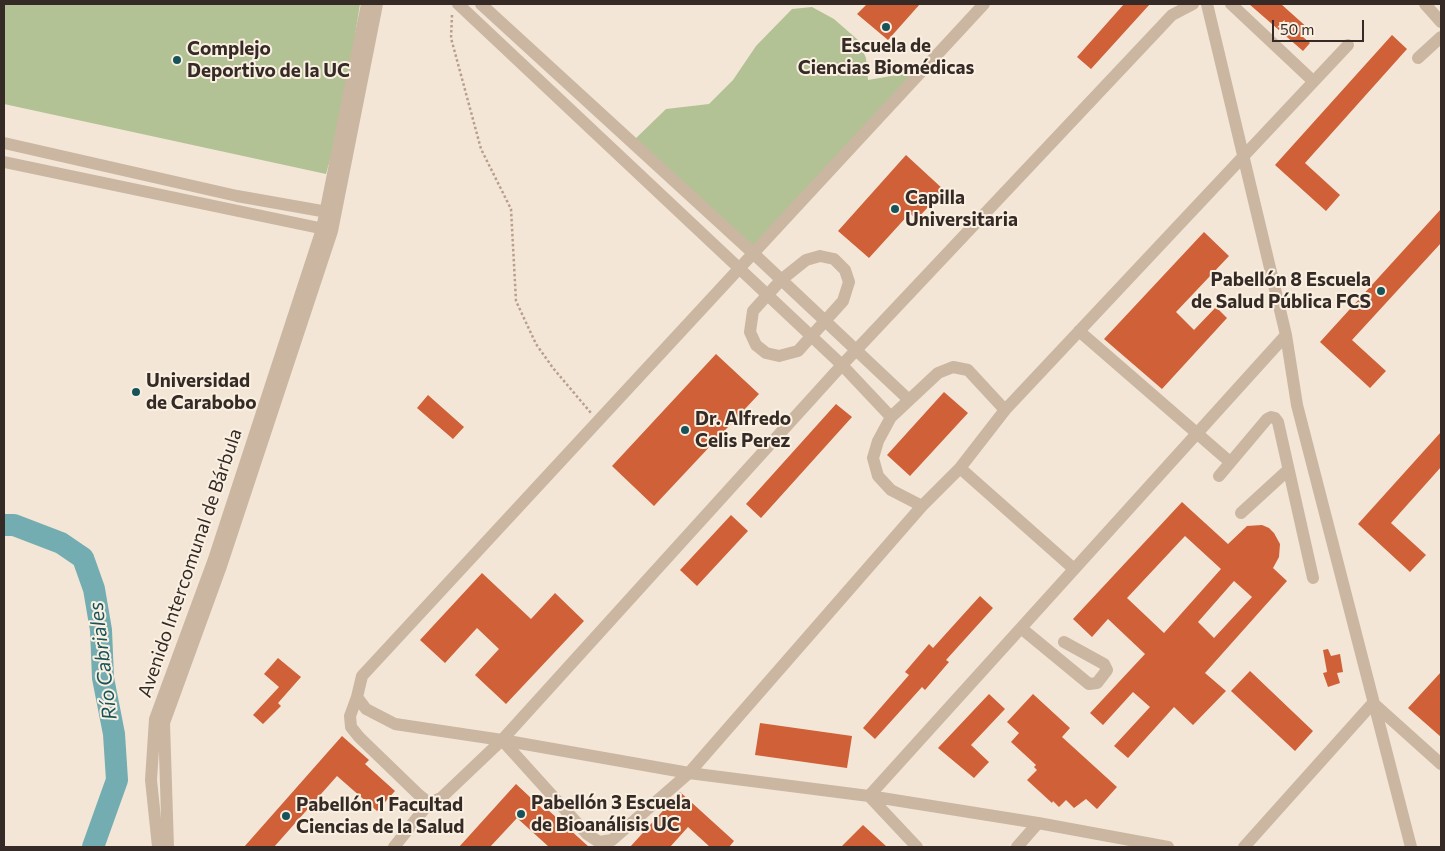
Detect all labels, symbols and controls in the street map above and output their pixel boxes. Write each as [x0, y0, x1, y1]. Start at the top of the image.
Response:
scale bar [1275, 10, 1368, 42]
text: 50 m [1280, 20, 1314, 38]
marker: Escuela de Ciencias Biomédicas [880, 21, 892, 33]
place label: Escuela de Ciencias Biomédicas [798, 35, 974, 79]
place label: Complejo Deportivo de la UC [187, 38, 350, 82]
marker: Complejo Deportivo de la UC [171, 54, 183, 66]
place label: Capilla Universitaria [905, 187, 1018, 231]
marker: Capilla Universitaria [889, 203, 901, 215]
place label: Pabellón 8 Escuela de Salud Pública FCS [1191, 269, 1371, 313]
marker: Pabellón 8 Escuela de Salud Pública FCS [1375, 285, 1387, 297]
place label: Universidad de Carabobo [146, 370, 257, 414]
marker: Universidad de Carabobo [130, 386, 142, 398]
place label: Dr. Alfredo Celis Perez [695, 408, 791, 452]
marker: Dr. Alfredo Celis Perez [679, 424, 691, 436]
street label: Avenido Intercomunal de Bárbula [133, 426, 247, 700]
water label: Río Cabriales [84, 601, 122, 721]
place label: Pabellón 3 Escuela de Bioanálisis UC [531, 792, 691, 836]
place label: Pabellón 1 Facultad Ciencias de la Salud [296, 794, 464, 838]
marker: Pabellón 3 Escuela de Bioanálisis UC [515, 808, 527, 820]
marker: Pabellón 1 Facultad Ciencias de la Salud [280, 810, 292, 822]

